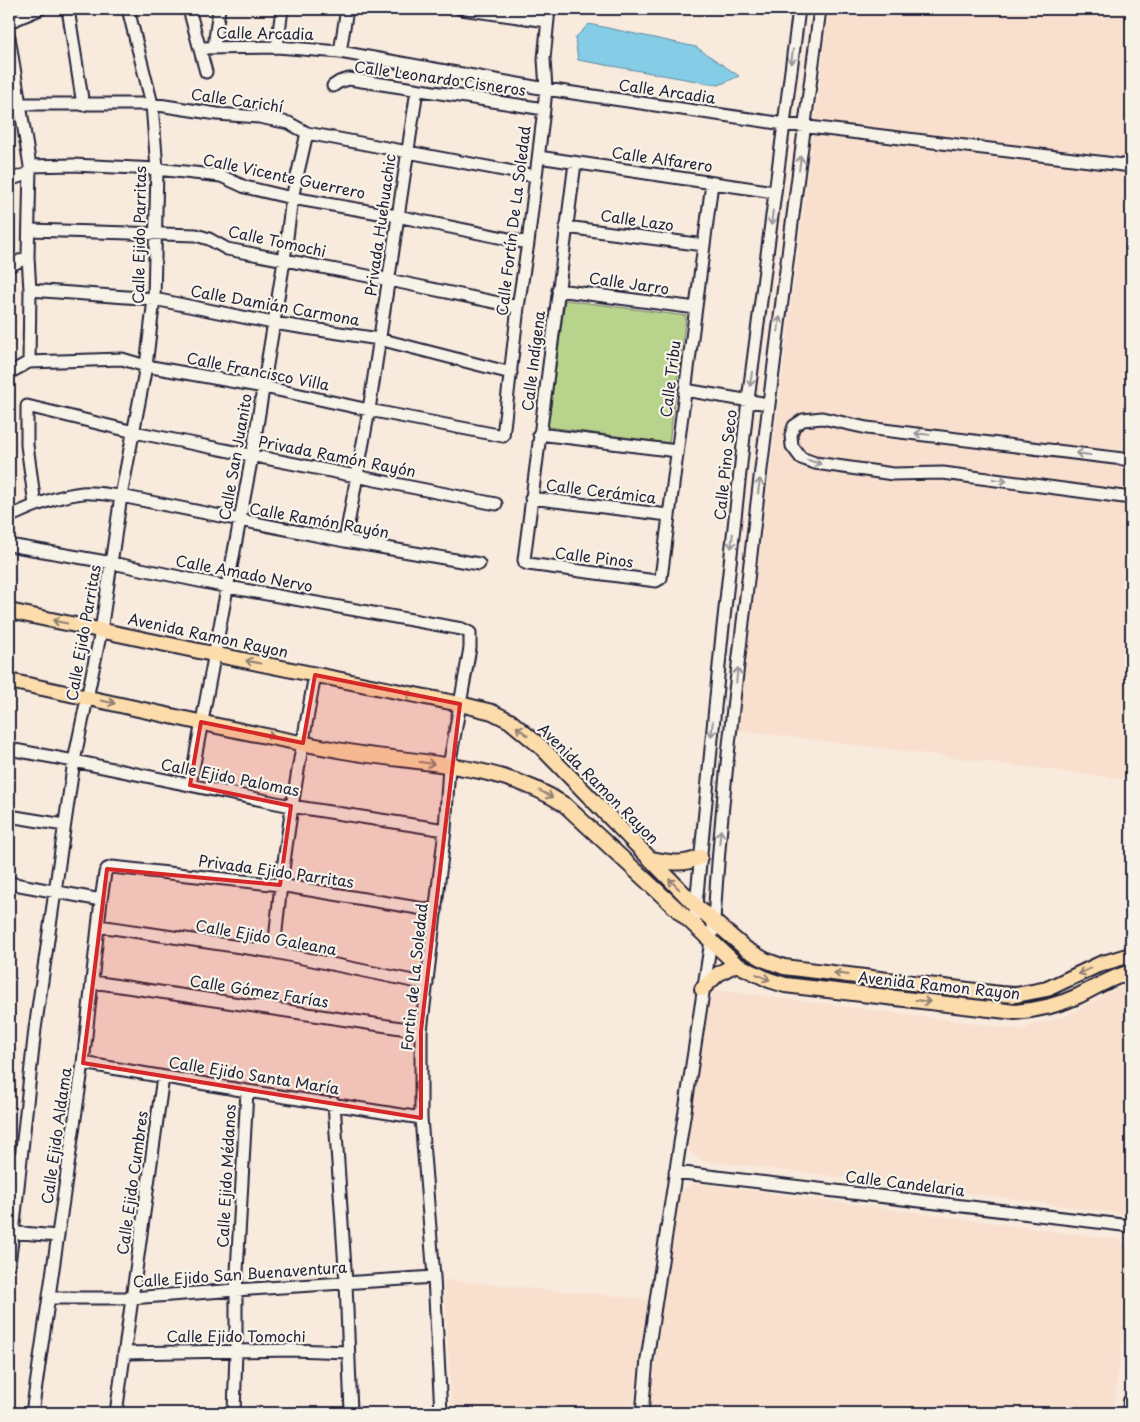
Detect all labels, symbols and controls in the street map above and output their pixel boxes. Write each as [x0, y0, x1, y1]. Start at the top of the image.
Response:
street label: Calle Arcadia [216, 20, 315, 45]
one-way arrow [787, 49, 797, 65]
street label: Calle Leonardo Cisneros [353, 54, 528, 101]
street label: Calle Arcadia [617, 72, 718, 109]
street label: Calle Carichí [190, 82, 286, 117]
street label: Calle Fortín De La Soledad [489, 125, 536, 317]
street label: Calle Alfarero [610, 140, 714, 177]
street label: Calle Vicente Guerrero [201, 147, 368, 204]
street label: Privada Huehuachic [358, 152, 401, 297]
one-way arrow [795, 156, 805, 172]
street label: Calle Ejido Parritas [126, 166, 151, 304]
street label: Calle Lazo [599, 203, 675, 236]
one-way arrow [767, 210, 776, 226]
street label: Calle Tomochi [226, 219, 328, 262]
street label: Calle Jarro [588, 266, 671, 300]
street label: Calle Damián Carmona [189, 278, 362, 331]
street label: Calle Indígena [515, 309, 550, 412]
one-way arrow [774, 317, 784, 333]
street label: Calle Tribu [653, 339, 686, 419]
street label: Calle Francisco Villa [185, 345, 332, 396]
one-way arrow [745, 371, 755, 387]
street label: Calle San Juanito [212, 392, 257, 522]
street label: Calle Pino Seco [707, 408, 742, 521]
street label: Privada Ramón Rayón [257, 429, 418, 482]
one-way arrow [914, 429, 930, 439]
one-way arrow [1075, 449, 1091, 459]
one-way arrow [805, 458, 821, 468]
street label: Calle Cerámica [545, 472, 658, 509]
one-way arrow [991, 476, 1007, 486]
one-way arrow [754, 478, 764, 494]
street label: Calle Ramón Rayón [248, 496, 391, 543]
one-way arrow [727, 533, 737, 549]
street label: Calle Pinos [554, 540, 635, 573]
street label: Calle Amado Nervo [174, 548, 315, 597]
street label: Calle Ejido Parritas [59, 563, 106, 703]
street label: Avenida Ramon Rayon [126, 606, 290, 663]
one-way arrow [52, 617, 68, 626]
one-way arrow [245, 657, 261, 667]
one-way arrow [732, 668, 742, 684]
one-way arrow [405, 689, 421, 699]
one-way arrow [99, 698, 115, 707]
street label: Avenida Ramon Rayon [533, 717, 665, 849]
one-way arrow [708, 721, 717, 737]
one-way arrow [516, 726, 529, 737]
one-way arrow [258, 731, 274, 741]
street label: Calle Ejido Palomas [159, 752, 302, 801]
one-way arrow [419, 758, 435, 768]
one-way arrow [539, 789, 553, 799]
one-way arrow [715, 829, 725, 845]
street label: Privada Ejido Parritas [197, 848, 355, 893]
one-way arrow [668, 877, 680, 890]
street label: Fortin de La Soledad [394, 902, 433, 1052]
street label: Calle Ejido Galeana [194, 913, 339, 960]
street label: Avenida Ramon Rayon [857, 965, 1021, 1004]
one-way arrow [1078, 967, 1093, 976]
street label: Calle Gómez Farías [188, 968, 330, 1013]
one-way arrow [834, 969, 850, 979]
one-way arrow [755, 972, 770, 982]
one-way arrow [914, 996, 930, 1006]
street label: Calle Ejido Santa María [167, 1050, 342, 1099]
street label: Calle Ejido Aldama [35, 1065, 77, 1206]
street label: Calle Ejido Médanos [210, 1103, 241, 1248]
street label: Calle Ejido Cumbres [110, 1109, 153, 1256]
street label: Calle Candelaria [844, 1164, 967, 1201]
street label: Calle Ejido San Buenaventura [132, 1254, 349, 1292]
street label: Calle Ejido Tomochi [166, 1324, 306, 1347]

